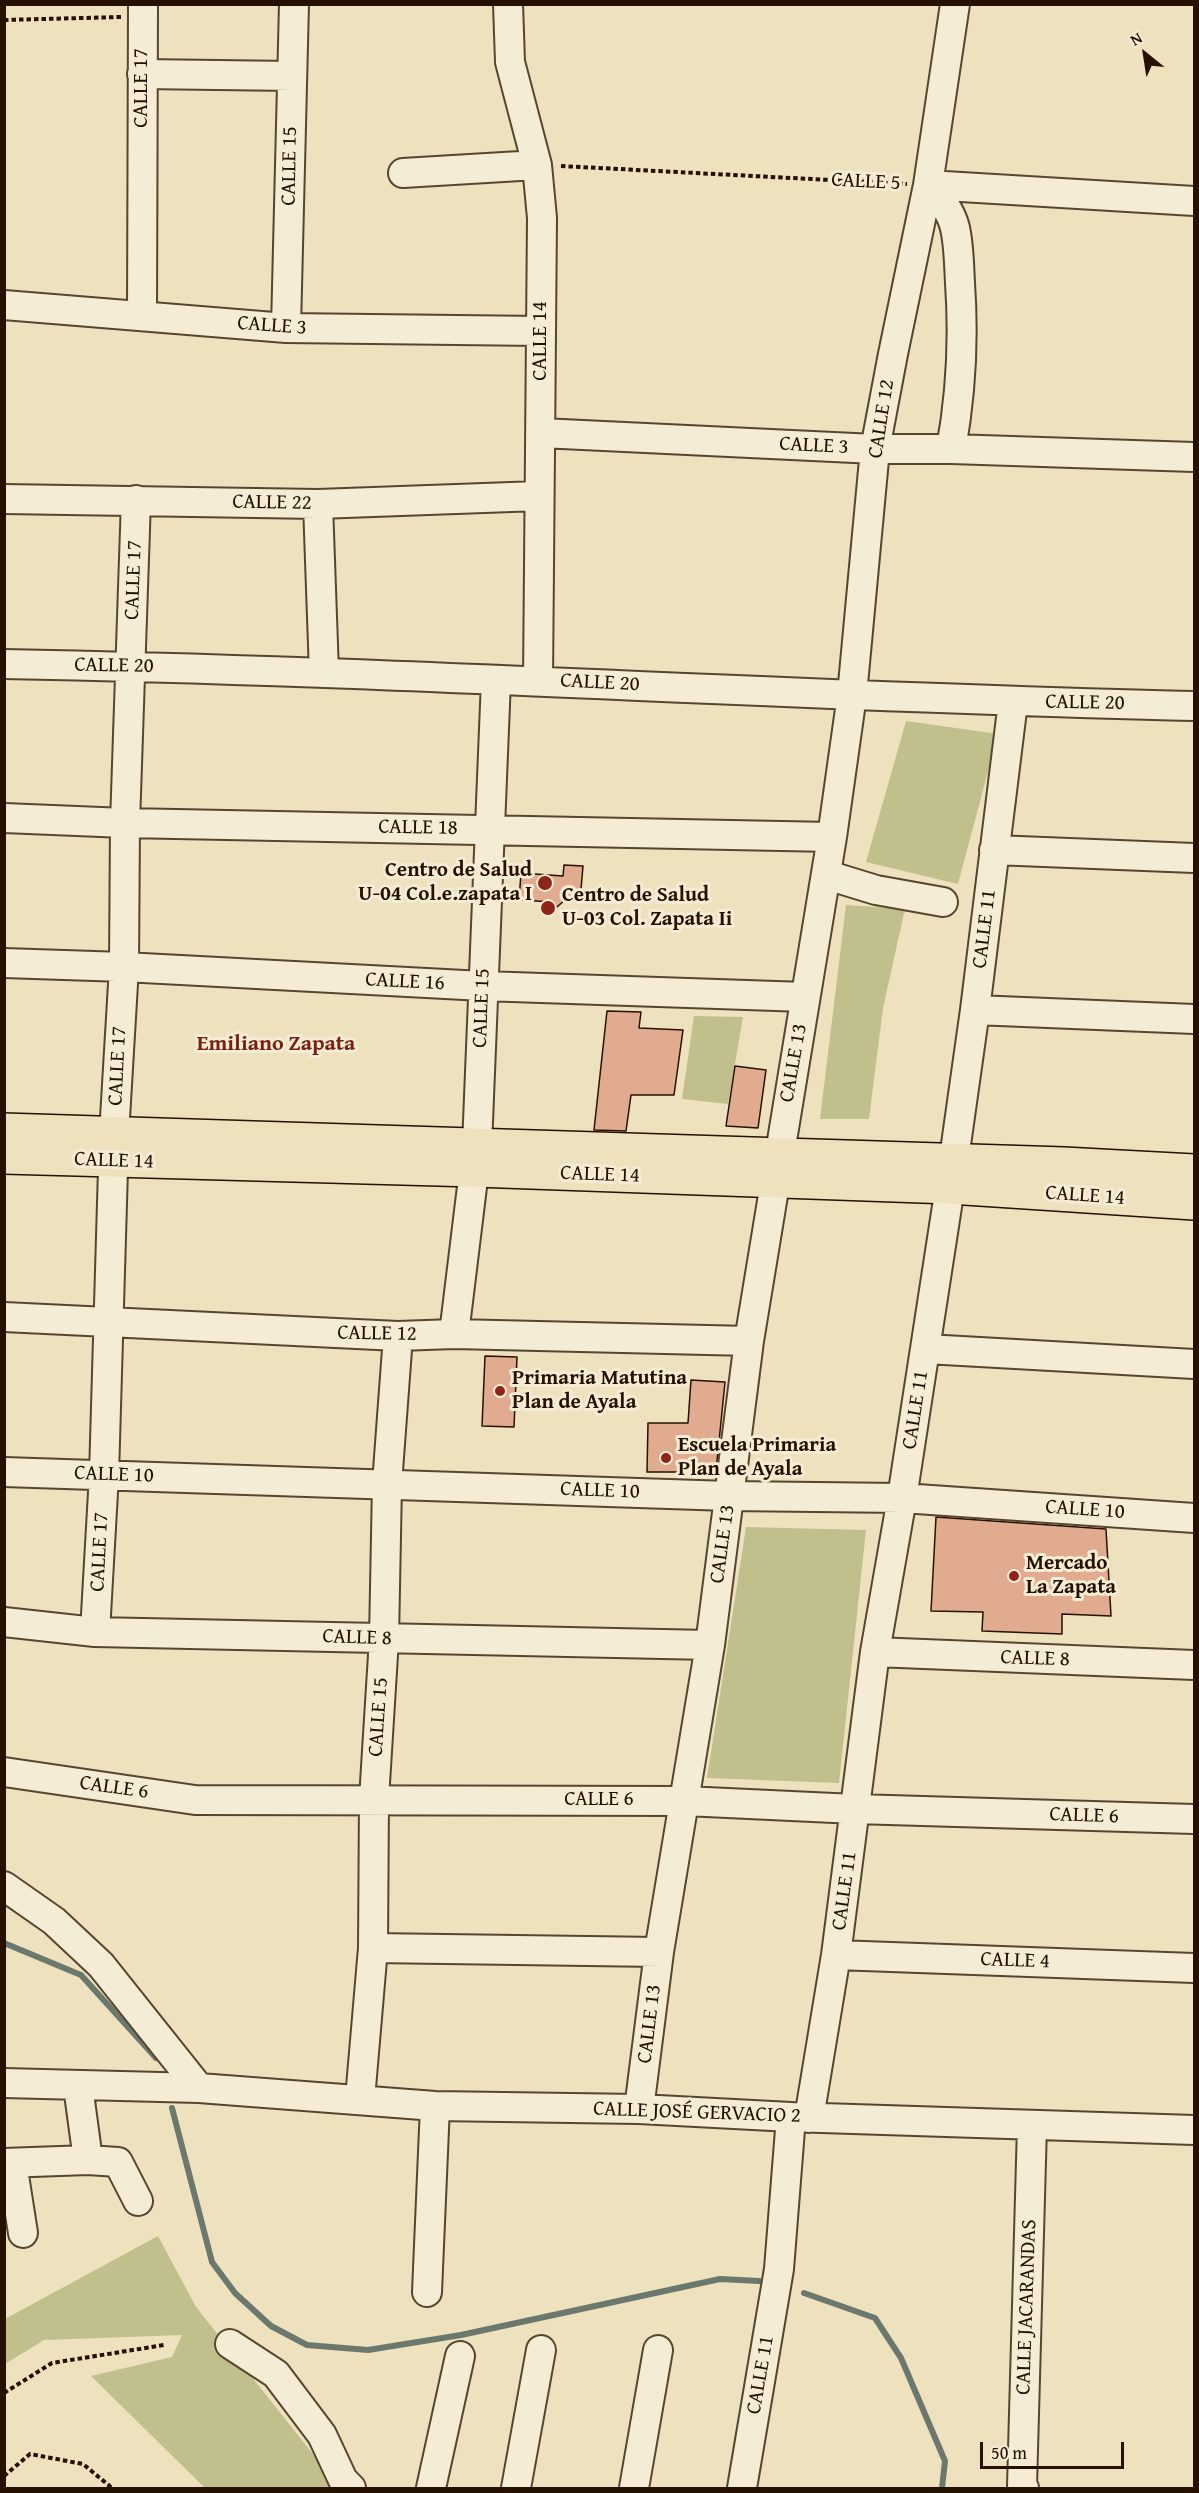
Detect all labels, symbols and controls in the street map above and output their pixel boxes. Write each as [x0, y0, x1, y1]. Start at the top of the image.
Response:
north arrow [1115, 24, 1175, 84]
text: N [1125, 25, 1147, 51]
street label: CALLE 17 [129, 48, 155, 128]
street label: CALLE 15 [277, 126, 303, 206]
street label: CALLE 5 [831, 168, 901, 196]
street label: CALLE 14 [528, 301, 554, 381]
street label: CALLE 3 [237, 311, 307, 341]
street label: CALLE 12 [863, 378, 901, 460]
street label: CALLE 3 [779, 432, 849, 460]
street label: CALLE 22 [232, 490, 312, 516]
street label: CALLE 17 [120, 540, 148, 620]
street label: CALLE 20 [74, 653, 154, 679]
street label: CALLE 20 [560, 668, 640, 698]
street label: CALLE 20 [1045, 690, 1125, 716]
street label: CALLE 18 [378, 815, 458, 841]
place label: Centro de Salud U-04 Col.e.zapata I [358, 858, 532, 908]
marker: Centro de Salud U-04 Col.e.zapata I [536, 874, 554, 892]
place label: Centro de Salud U-03 Col. Zapata Ii [562, 883, 732, 933]
street label: CALLE 11 [968, 888, 1002, 970]
marker: Centro de Salud U-03 Col. Zapata Ii [539, 899, 557, 917]
street label: CALLE 16 [365, 967, 445, 997]
street label: CALLE 15 [468, 968, 496, 1048]
street label: CALLE 13 [775, 1022, 813, 1104]
street label: CALLE 17 [103, 1026, 133, 1106]
district label: Emiliano Zapata [197, 1031, 355, 1057]
street label: CALLE 14 [74, 1147, 154, 1175]
street label: CALLE 14 [560, 1161, 640, 1189]
street label: CALLE 14 [1044, 1181, 1126, 1211]
street label: CALLE 12 [337, 1321, 417, 1347]
place label: Primaria Matutina Plan de Ayala [512, 1366, 687, 1416]
street label: CALLE 11 [897, 1369, 935, 1451]
marker: Primaria Matutina Plan de Ayala [493, 1384, 507, 1398]
place label: Escuela Primaria Plan de Ayala [678, 1433, 836, 1483]
marker: Escuela Primaria Plan de Ayala [659, 1451, 673, 1465]
street label: CALLE 10 [74, 1461, 154, 1489]
street label: CALLE 10 [560, 1477, 640, 1505]
street label: CALLE 10 [1044, 1495, 1126, 1525]
street label: CALLE 13 [705, 1503, 741, 1585]
street label: CALLE 17 [85, 1512, 115, 1592]
place label: Mercado La Zapata [1026, 1551, 1116, 1601]
marker: Mercado La Zapata [1007, 1569, 1021, 1583]
street label: CALLE 8 [322, 1624, 392, 1652]
street label: CALLE 8 [1000, 1645, 1070, 1673]
street label: CALLE 15 [364, 1676, 394, 1758]
street label: CALLE 6 [78, 1771, 150, 1805]
street label: CALLE 6 [564, 1787, 634, 1813]
street label: CALLE 6 [1049, 1802, 1119, 1830]
street label: CALLE 11 [827, 1850, 863, 1932]
street label: CALLE 4 [980, 1947, 1050, 1975]
street label: CALLE 13 [633, 1983, 667, 2065]
street label: CALLE JOSÉ GERVACIO 2 [593, 2097, 801, 2129]
street label: CALLE JACARANDAS [1011, 2219, 1043, 2395]
street label: CALLE 11 [742, 2334, 780, 2416]
scale bar [983, 2430, 1127, 2468]
text: 50 m [991, 2439, 1027, 2466]

